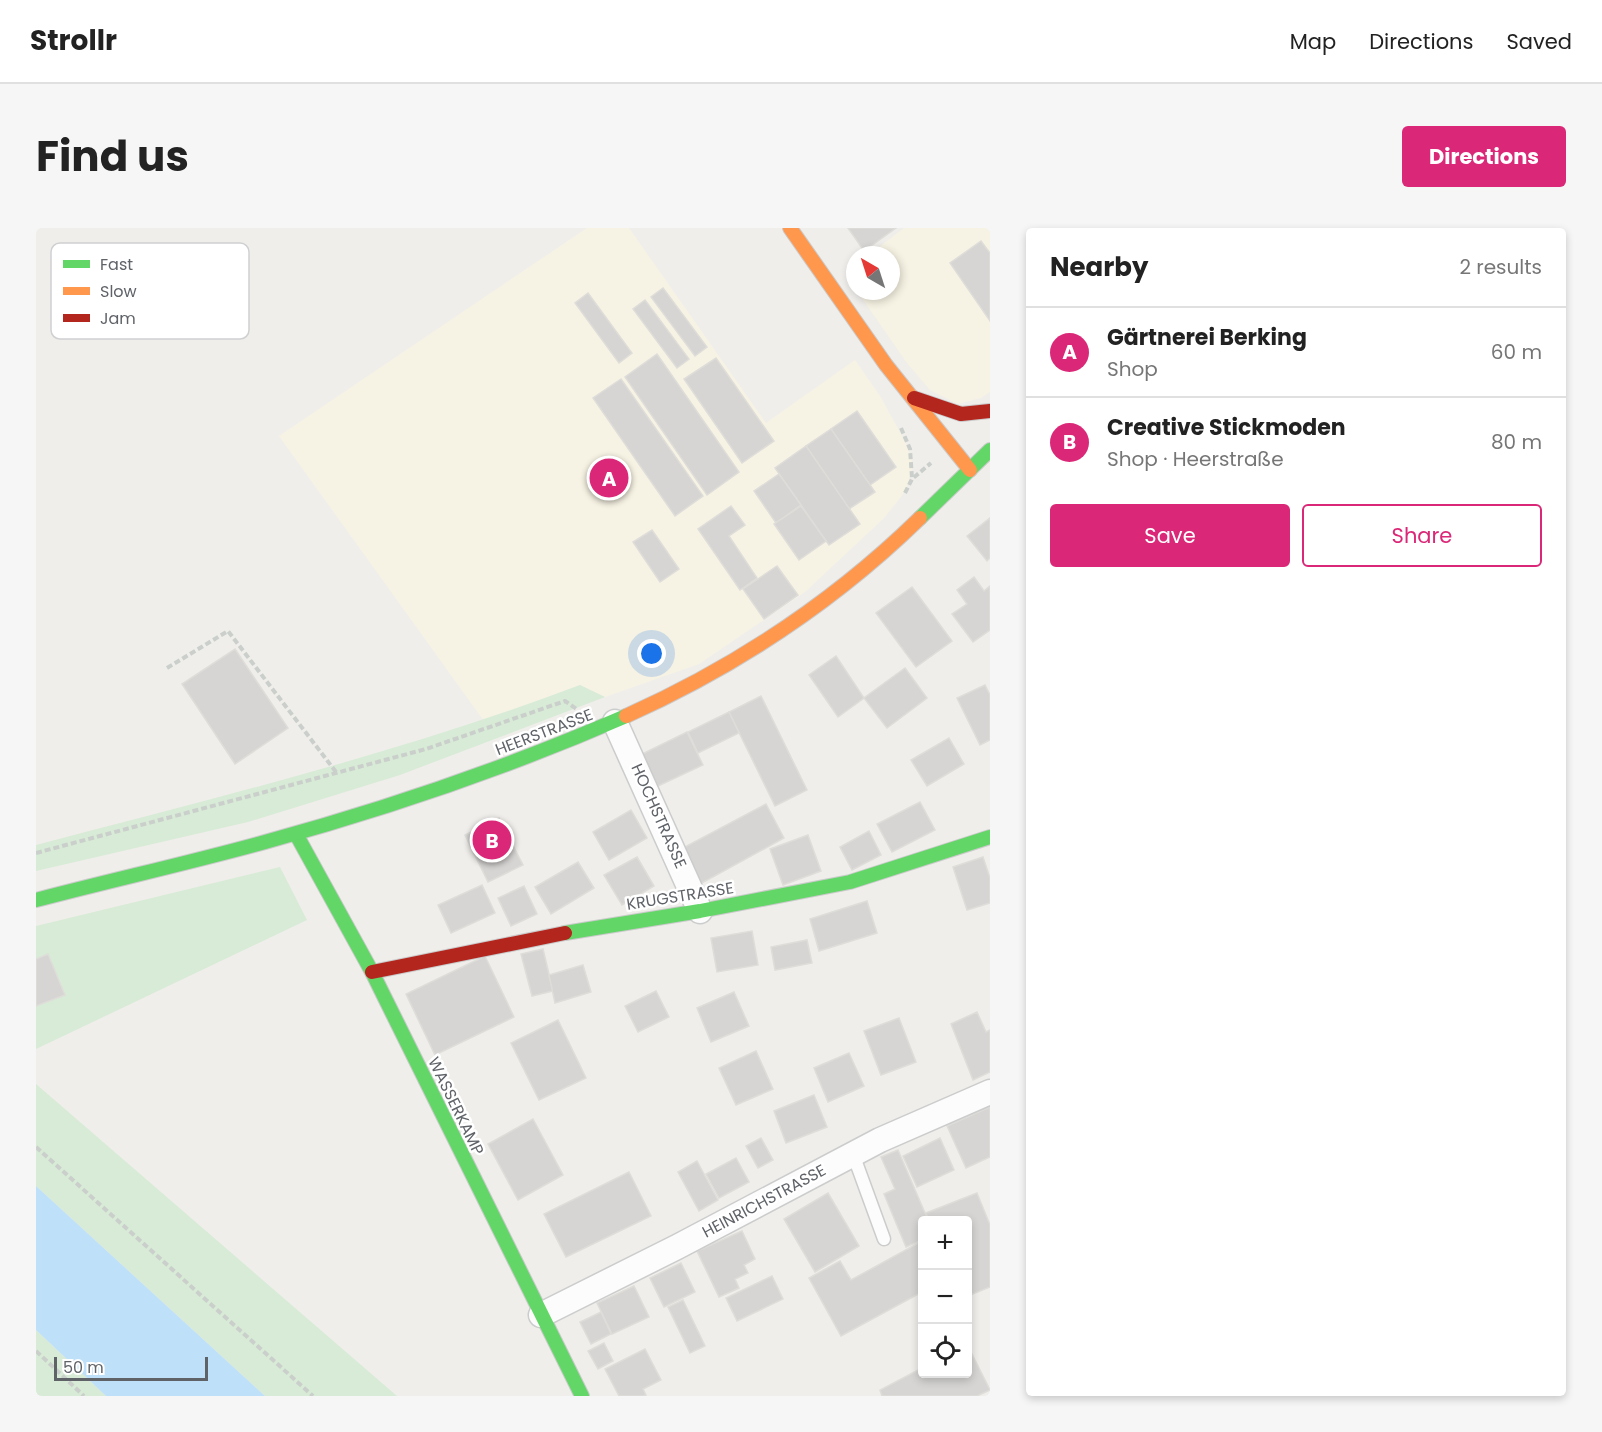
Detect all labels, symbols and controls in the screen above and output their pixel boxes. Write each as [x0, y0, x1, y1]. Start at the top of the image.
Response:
text: Strollr [30, 21, 117, 60]
text: Map [1290, 27, 1336, 56]
text: Directions [1369, 27, 1473, 56]
text: Saved [1506, 27, 1572, 56]
button: Directions [1402, 126, 1566, 187]
text: Find us [36, 127, 189, 186]
legend [51, 243, 249, 339]
north arrow [846, 246, 900, 300]
text: Nearby [1050, 249, 1148, 285]
text: Fast [100, 253, 133, 276]
text: 2 results [1459, 253, 1542, 281]
text: Slow [100, 280, 137, 303]
text: Jam [100, 307, 136, 330]
text: Gärtnerei Berking [1107, 322, 1307, 353]
text: A [1062, 338, 1077, 366]
text: 60 m [1491, 338, 1542, 366]
text: Shop [1107, 355, 1158, 383]
text: Creative Stickmoden [1107, 412, 1346, 443]
text: B [1063, 428, 1076, 456]
text: 80 m [1491, 428, 1542, 456]
text: Shop · Heerstraße [1107, 445, 1284, 473]
pin: A [590, 456, 628, 500]
button: Save [1050, 504, 1290, 567]
button: Share [1302, 504, 1542, 567]
your location [637, 639, 666, 668]
street label: HEERSTRASSE [492, 703, 596, 761]
street label: HOCHSTRASSE [626, 760, 692, 872]
pin: B [472, 818, 512, 862]
street label: KRUGSTRASSE [625, 876, 735, 916]
street label: WASSERKAMP [422, 1053, 490, 1159]
street label: HEINRICHSTRASSE [698, 1159, 830, 1243]
map controls [918, 1216, 972, 1378]
button: + [918, 1216, 972, 1270]
button: − [918, 1270, 972, 1324]
button: locate [918, 1324, 972, 1378]
scale bar [54, 1354, 208, 1382]
text: 50 m [63, 1356, 104, 1379]

